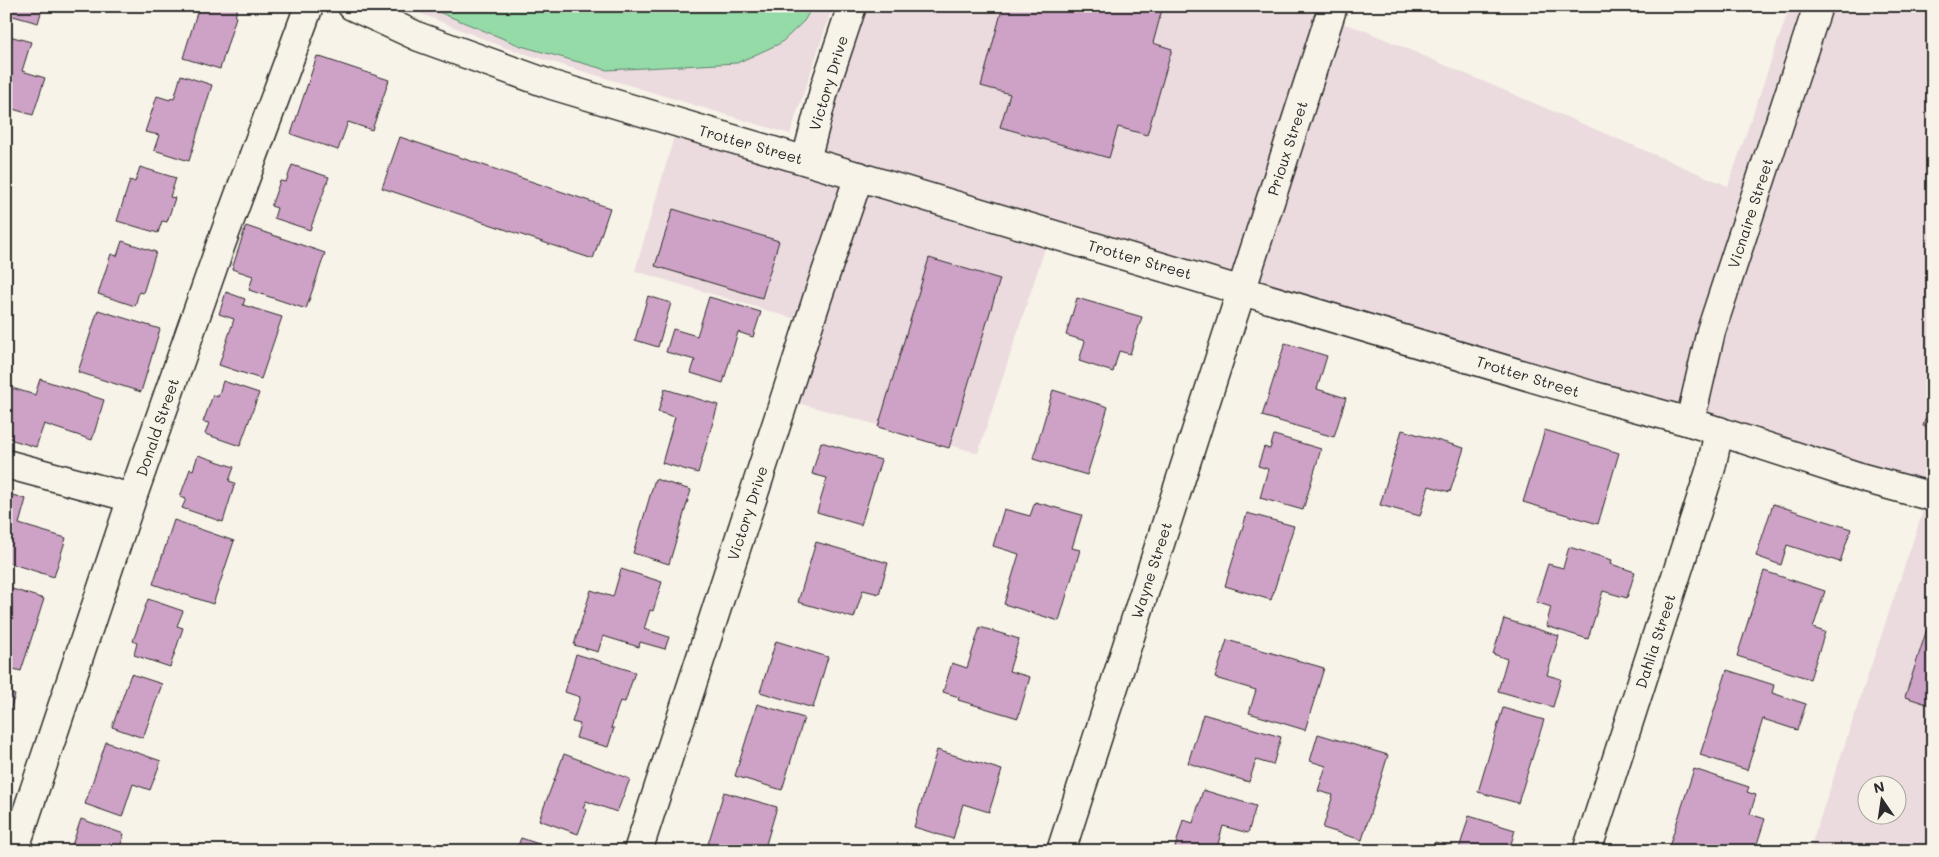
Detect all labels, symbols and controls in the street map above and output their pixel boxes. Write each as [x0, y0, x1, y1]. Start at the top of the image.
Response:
street label: Victory Drive [804, 33, 852, 133]
street label: Prioux Street [1262, 98, 1312, 198]
street label: Trotter Street [697, 120, 805, 168]
street label: Vicnaire Street [1723, 155, 1777, 271]
street label: Trotter Street [1086, 235, 1194, 283]
street label: Trotter Street [1474, 351, 1582, 401]
street label: Donald Street [131, 375, 183, 479]
street label: Victory Drive [722, 463, 772, 563]
street label: Wayne Street [1126, 519, 1176, 621]
street label: Dahlia Street [1630, 591, 1680, 691]
north arrow [1856, 774, 1906, 824]
text: N [1872, 776, 1886, 797]

